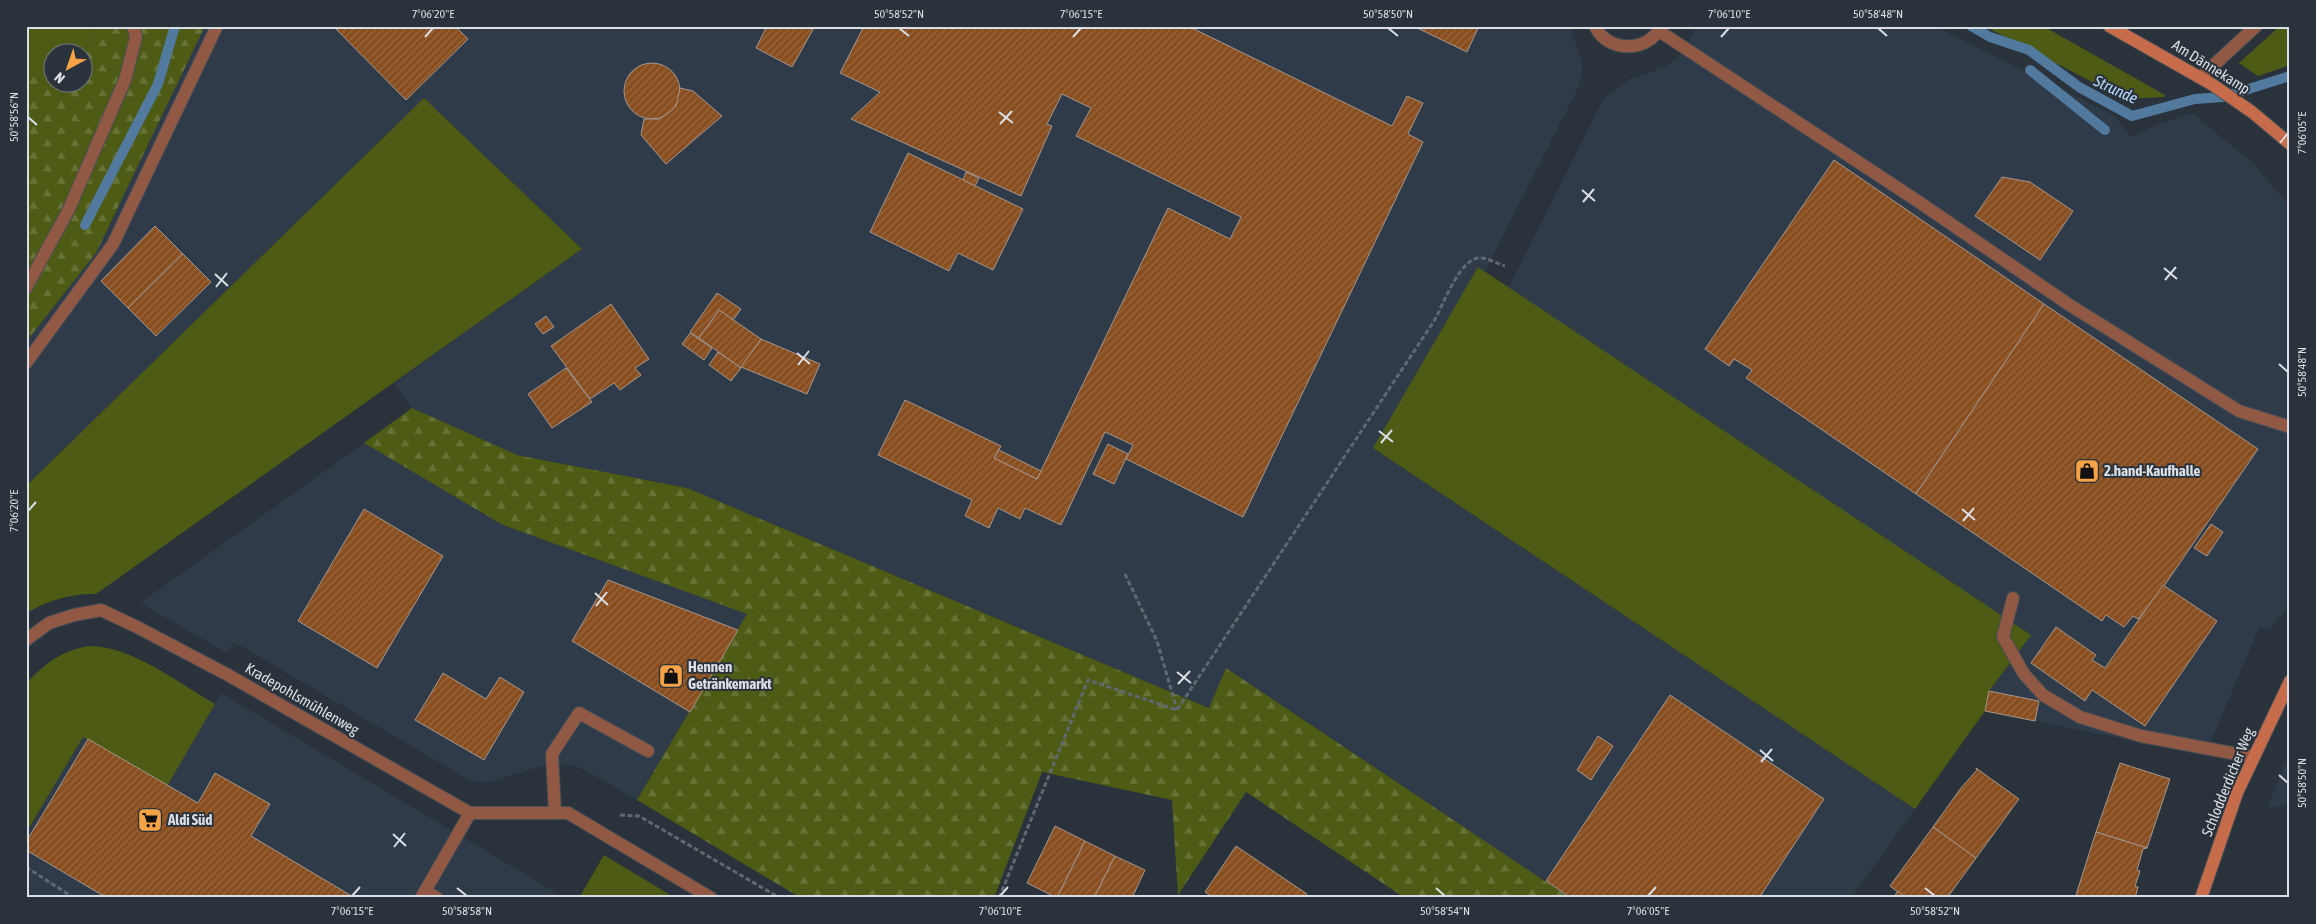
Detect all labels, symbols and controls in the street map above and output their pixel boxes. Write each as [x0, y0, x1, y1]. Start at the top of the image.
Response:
text: 7°06'20"E [412, 7, 454, 21]
text: 50°58'52"N [874, 7, 924, 21]
text: 7°06'15"E [1060, 7, 1102, 21]
text: 50°58'50"N [1363, 7, 1413, 21]
text: 7°06'10"E [1708, 7, 1750, 21]
text: 50°58'48"N [1853, 7, 1903, 21]
street label: Am Dännekamp [2169, 36, 2253, 97]
north arrow [42, 42, 92, 92]
text: N [51, 69, 68, 87]
water label: Strunde [2090, 71, 2141, 107]
text: 50°58'56"N [7, 92, 21, 142]
text: 7°06'05"E [2295, 112, 2309, 154]
text: 50°58'48"N [2295, 347, 2309, 397]
shop icon: 2.hand-Kaufhalle [2074, 458, 2100, 484]
place label: 2.hand-Kaufhalle [2104, 462, 2201, 479]
text: 7°06'20"E [7, 490, 21, 532]
place label: Hennen Getränkemarkt [688, 658, 772, 692]
street label: Kradepohlsmühlenweg [242, 659, 363, 738]
shop icon: Hennen Getränkemarkt [658, 663, 684, 689]
street label: Schlodderdicher Weg [2198, 724, 2257, 839]
text: 50°58'50"N [2295, 758, 2309, 808]
supermarket icon: Aldi Süd [137, 807, 163, 833]
place label: Aldi Süd [167, 811, 212, 828]
text: 7°06'15"E [331, 904, 373, 918]
text: 50°58'58"N [442, 904, 492, 918]
text: 7°06'10"E [979, 904, 1021, 918]
text: 50°58'54"N [1420, 904, 1470, 918]
text: 7°06'05"E [1627, 904, 1669, 918]
text: 50°58'52"N [1910, 904, 1960, 918]

